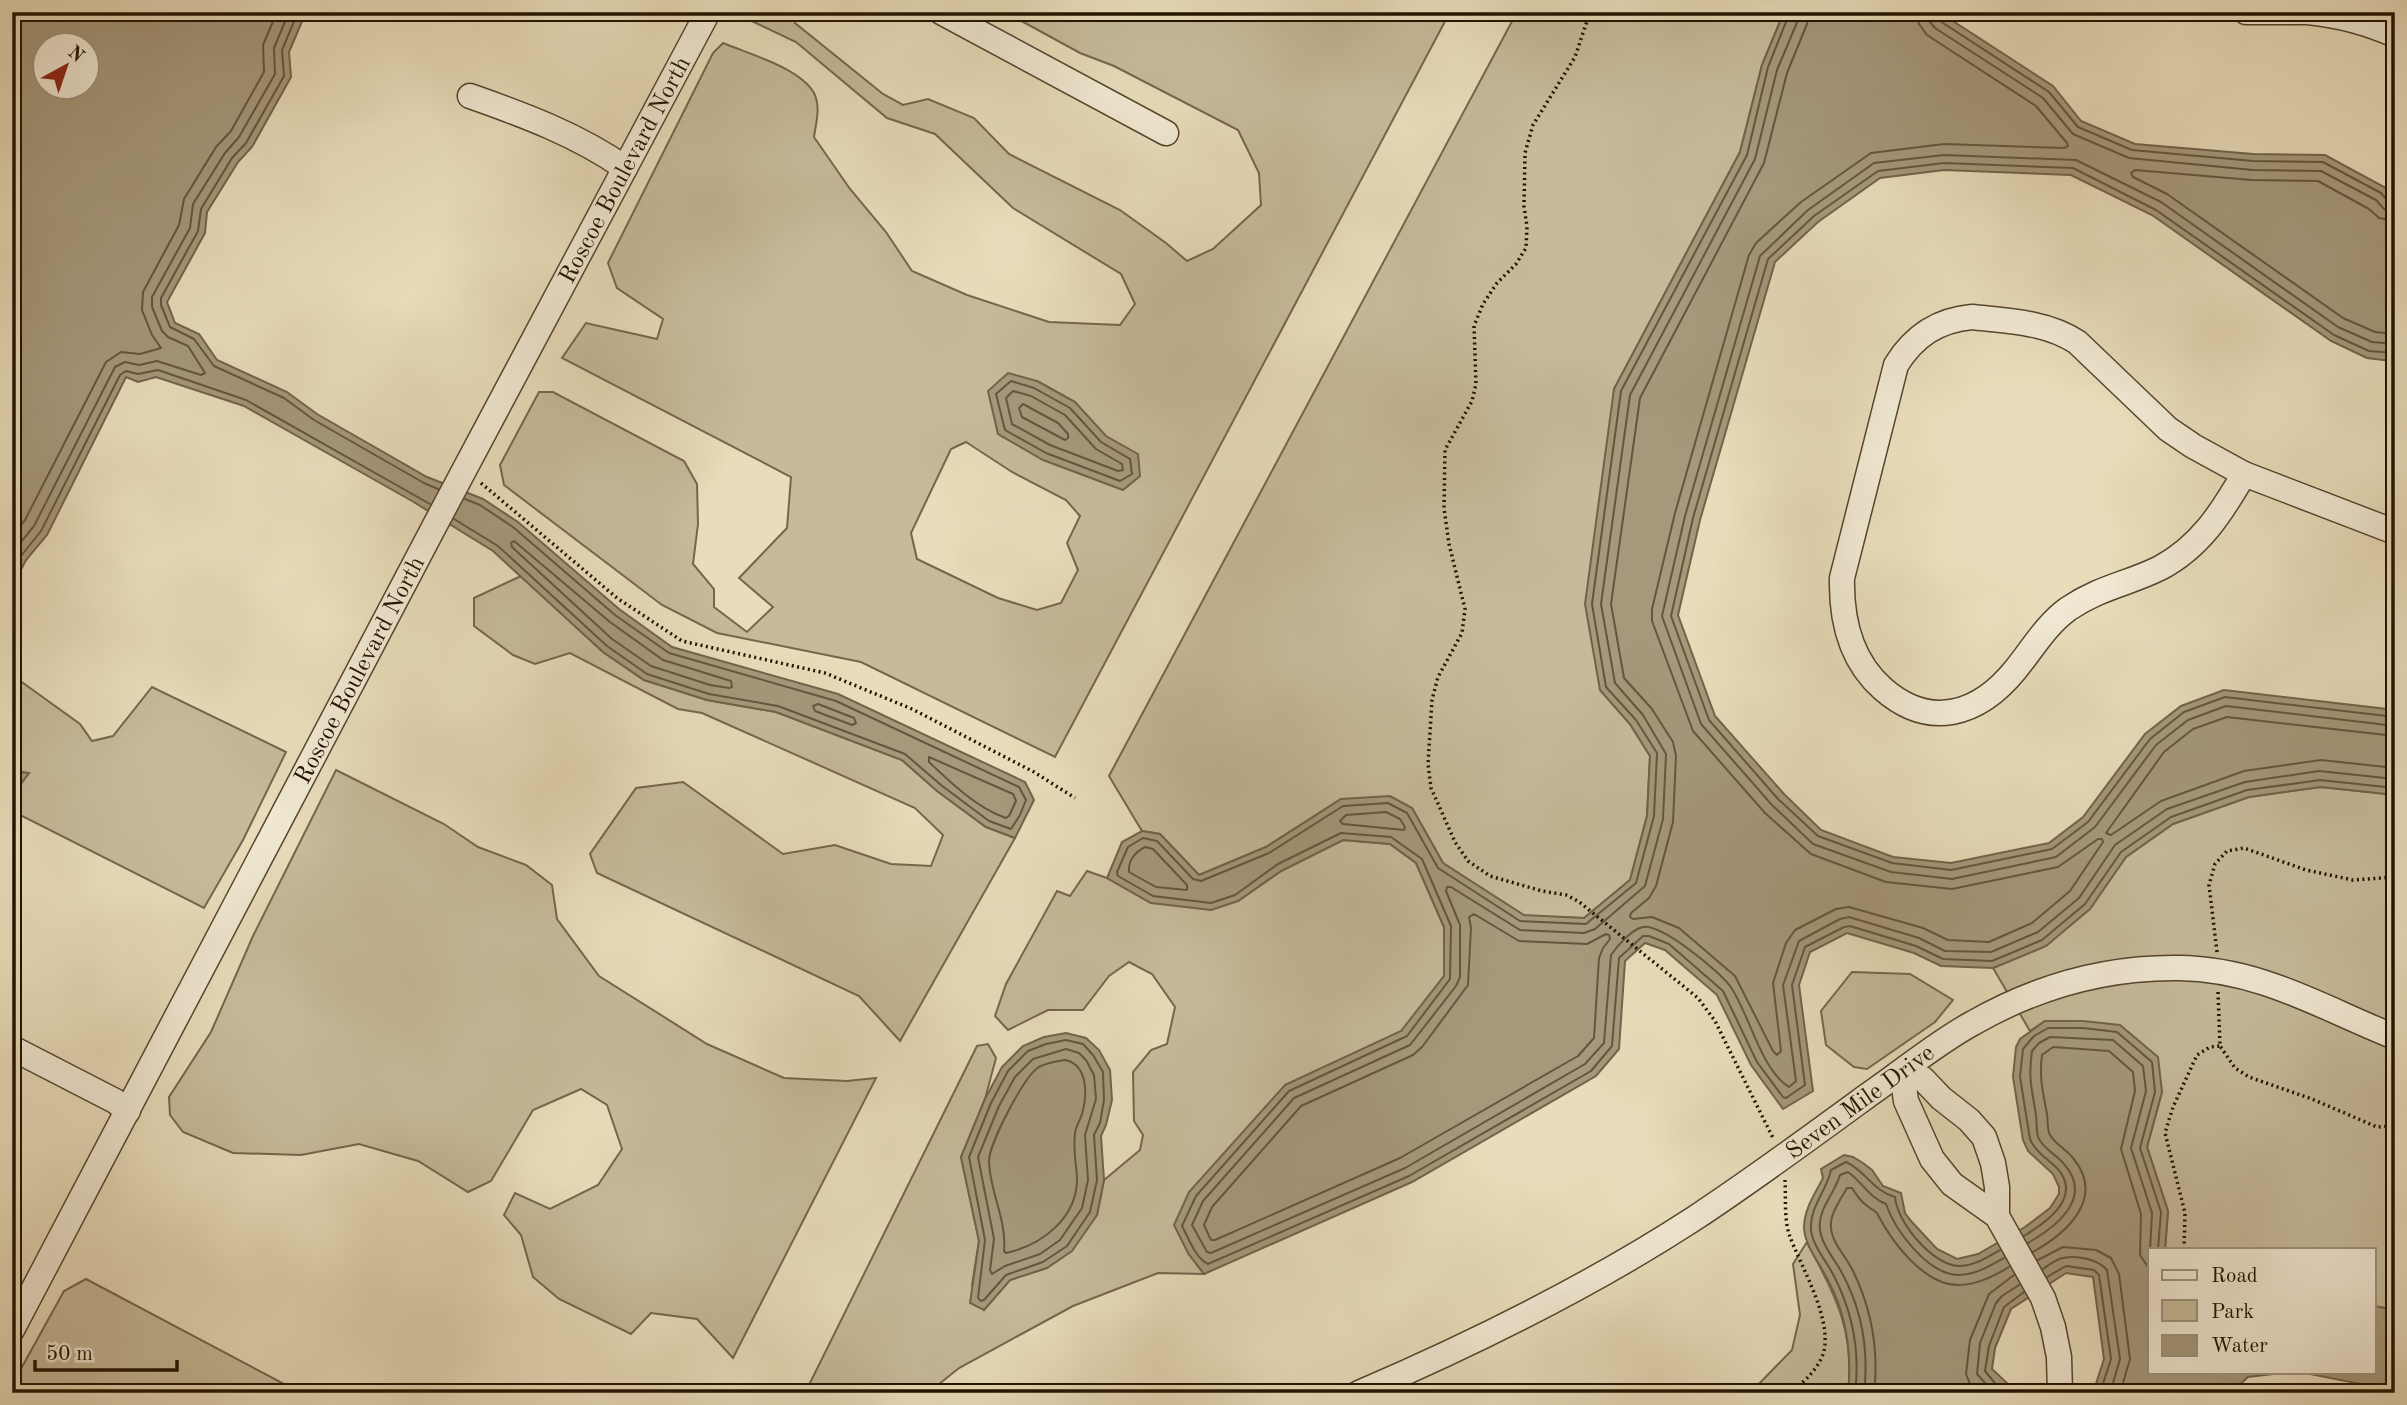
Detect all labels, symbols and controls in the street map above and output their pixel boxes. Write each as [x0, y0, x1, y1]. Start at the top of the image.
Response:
north arrow [32, 32, 102, 102]
text: N [64, 43, 87, 67]
street label: Roscoe Boulevard North [556, 53, 696, 288]
street label: Roscoe Boulevard North [291, 553, 430, 788]
street label: Seven Mile Drive [1782, 1041, 1939, 1165]
legend [2148, 1248, 2376, 1374]
text: Road [2211, 1266, 2258, 1287]
text: Park [2211, 1302, 2254, 1323]
scale bar [35, 1328, 177, 1372]
text: Water [2211, 1336, 2268, 1357]
text: 50 m [46, 1344, 93, 1365]

